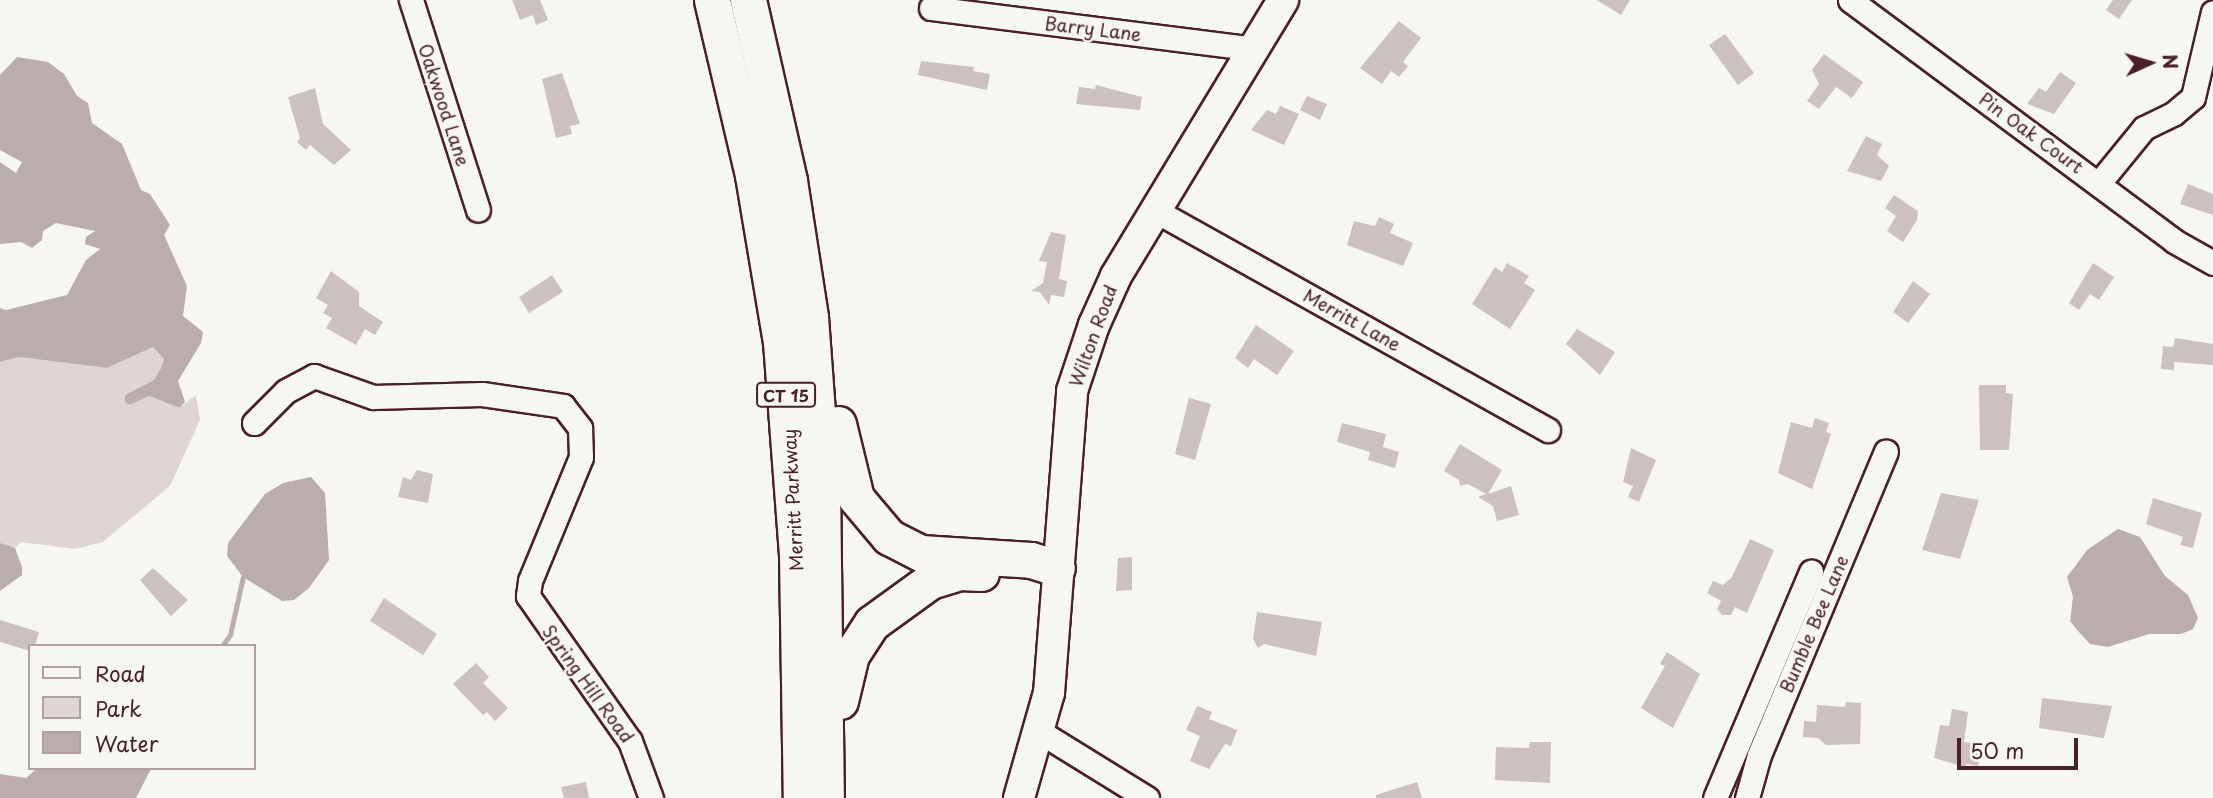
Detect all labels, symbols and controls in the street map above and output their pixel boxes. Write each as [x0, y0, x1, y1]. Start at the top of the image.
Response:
street label: Barry Lane [1043, 12, 1143, 46]
north arrow [2115, 28, 2185, 98]
street label: Oakwood Lane [414, 41, 474, 169]
text: N [2156, 53, 2185, 70]
street label: Pin Oak Court [1974, 88, 2088, 178]
street label: Wilton Road [1065, 283, 1121, 389]
street label: Merritt Lane [1299, 284, 1405, 356]
road number: CT 15 [754, 382, 818, 408]
street label: Merritt Parkway [778, 428, 808, 572]
street label: Bumble Bee Lane [1775, 552, 1853, 696]
street label: Spring Hill Road [538, 621, 638, 747]
legend [28, 644, 256, 770]
text: Road [95, 657, 146, 689]
text: Park [95, 692, 142, 724]
scale bar [1961, 724, 2082, 768]
text: Water [95, 727, 158, 759]
text: 50 m [1970, 734, 2024, 766]

